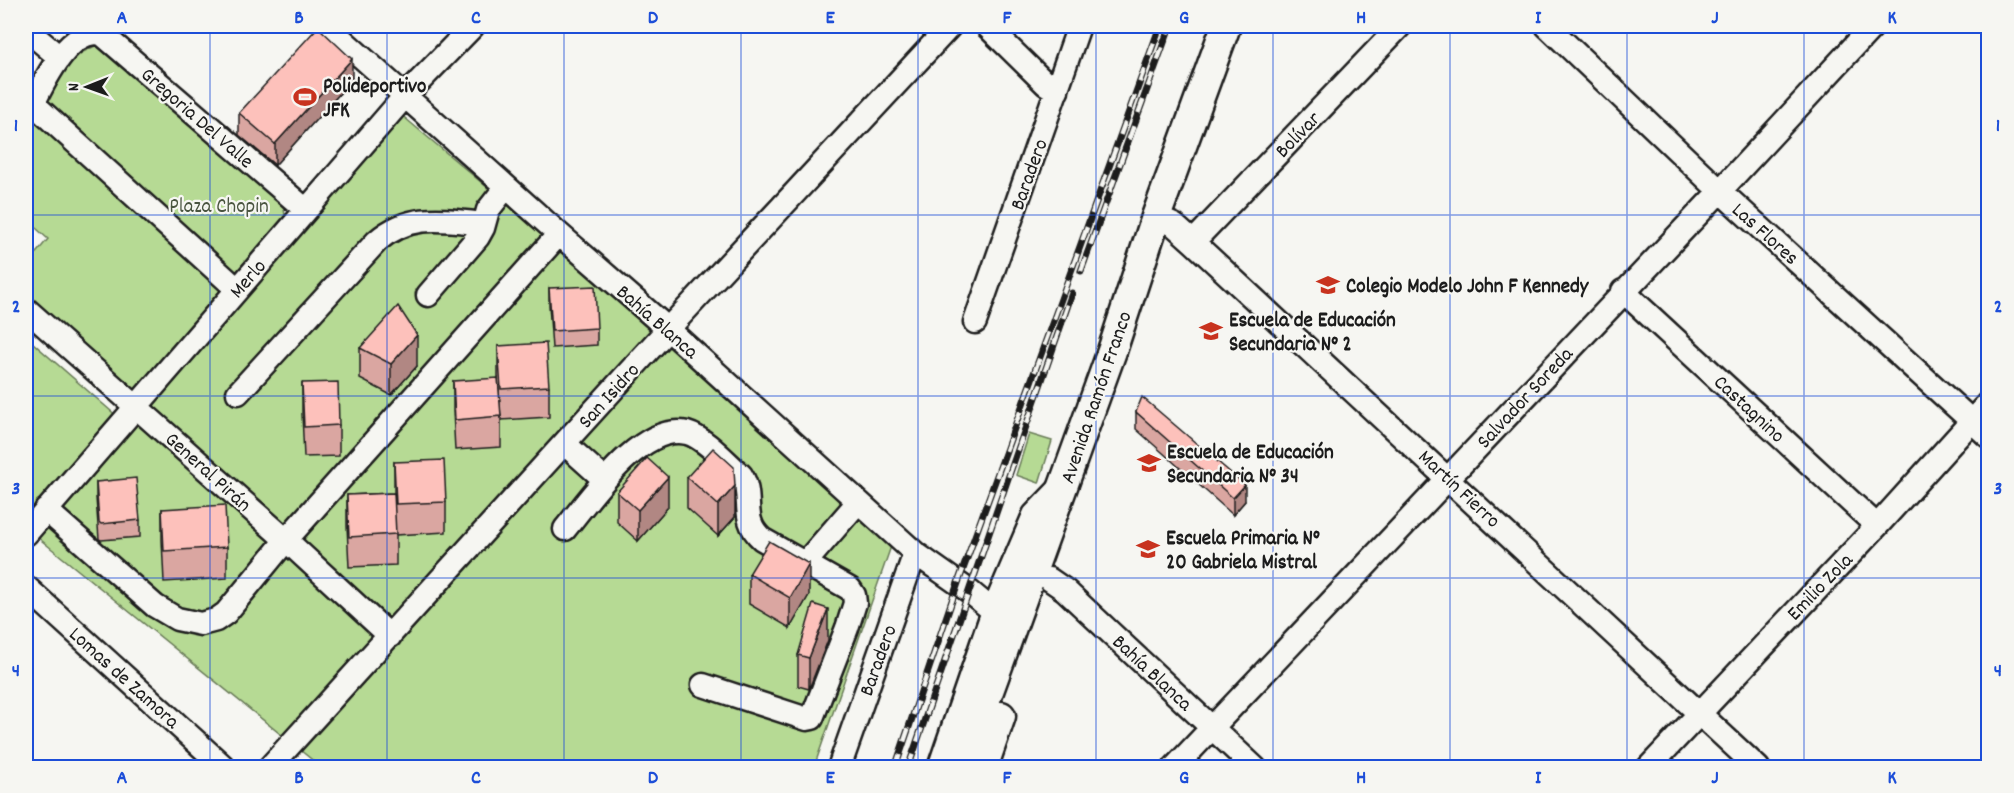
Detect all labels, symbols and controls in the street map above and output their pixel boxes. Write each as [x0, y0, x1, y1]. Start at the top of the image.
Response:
text: A [117, 5, 128, 33]
text: B [294, 5, 304, 33]
text: C [471, 5, 481, 33]
text: D [648, 5, 659, 33]
text: E [825, 5, 835, 33]
text: F [1003, 5, 1013, 33]
text: G [1179, 5, 1189, 33]
text: H [1356, 5, 1366, 33]
text: I [1535, 5, 1542, 33]
text: J [1711, 5, 1719, 33]
text: K [1887, 5, 1897, 33]
north arrow [57, 57, 117, 117]
street label: Gregoria Del Valle [133, 62, 259, 177]
place label: Polideportivo JFK [323, 73, 426, 127]
text: N [63, 83, 86, 91]
sports icon: Polideportivo JFK [292, 84, 318, 110]
street label: Bolívar [1269, 106, 1329, 166]
text: 1 [14, 113, 18, 141]
text: 1 [1996, 113, 2000, 141]
street label: Baradero [1004, 135, 1058, 215]
park label: Plaza Chopin [169, 193, 269, 223]
street label: Las Flores [1724, 197, 1804, 274]
street label: Merlo [224, 254, 275, 306]
school or university icon: Colegio Modelo John F Kennedy [1315, 272, 1341, 298]
place label: Colegio Modelo John F Kennedy [1346, 273, 1590, 303]
street label: Bahía Blanca [608, 279, 705, 368]
text: 2 [12, 294, 20, 322]
text: 2 [1994, 294, 2002, 322]
place label: Escuela de Educación Secundaria N° 2 [1229, 307, 1396, 361]
street label: Avenida Ramón Franco [1054, 308, 1141, 488]
school or university icon: Escuela de Educación Secundaria N° 2 [1198, 318, 1224, 344]
street label: Salvador Soreda [1471, 340, 1582, 457]
street label: San Isidro [572, 357, 648, 437]
street label: Castagnino [1705, 369, 1791, 451]
street label: General Pirán [157, 426, 257, 520]
place label: Escuela de Educación Secundaria N° 34 [1167, 439, 1334, 493]
street label: Martín Fierro [1410, 444, 1506, 536]
school or university icon: Escuela de Educación Secundaria N° 34 [1136, 450, 1162, 476]
text: 3 [12, 476, 20, 504]
text: 3 [1994, 476, 2002, 504]
place label: Escuela Primaria N° 20 Gabriela Mistral [1166, 525, 1320, 579]
school or university icon: Escuela Primaria N° 20 Gabriela Mistral [1135, 536, 1161, 562]
street label: Emilio Zola [1781, 547, 1862, 629]
street label: Lomas de Zamora [61, 621, 186, 738]
street label: Baradero [853, 621, 907, 701]
street label: Bahía Blanca [1104, 629, 1199, 720]
text: 4 [12, 658, 20, 686]
text: 4 [1994, 658, 2002, 686]
text: A [117, 765, 128, 793]
text: B [294, 765, 304, 793]
text: C [471, 765, 481, 793]
text: D [648, 765, 659, 793]
text: E [825, 765, 835, 793]
text: F [1003, 765, 1013, 793]
text: G [1179, 765, 1189, 793]
text: H [1356, 765, 1366, 793]
text: I [1535, 765, 1542, 793]
text: J [1711, 765, 1719, 793]
text: K [1887, 765, 1897, 793]

